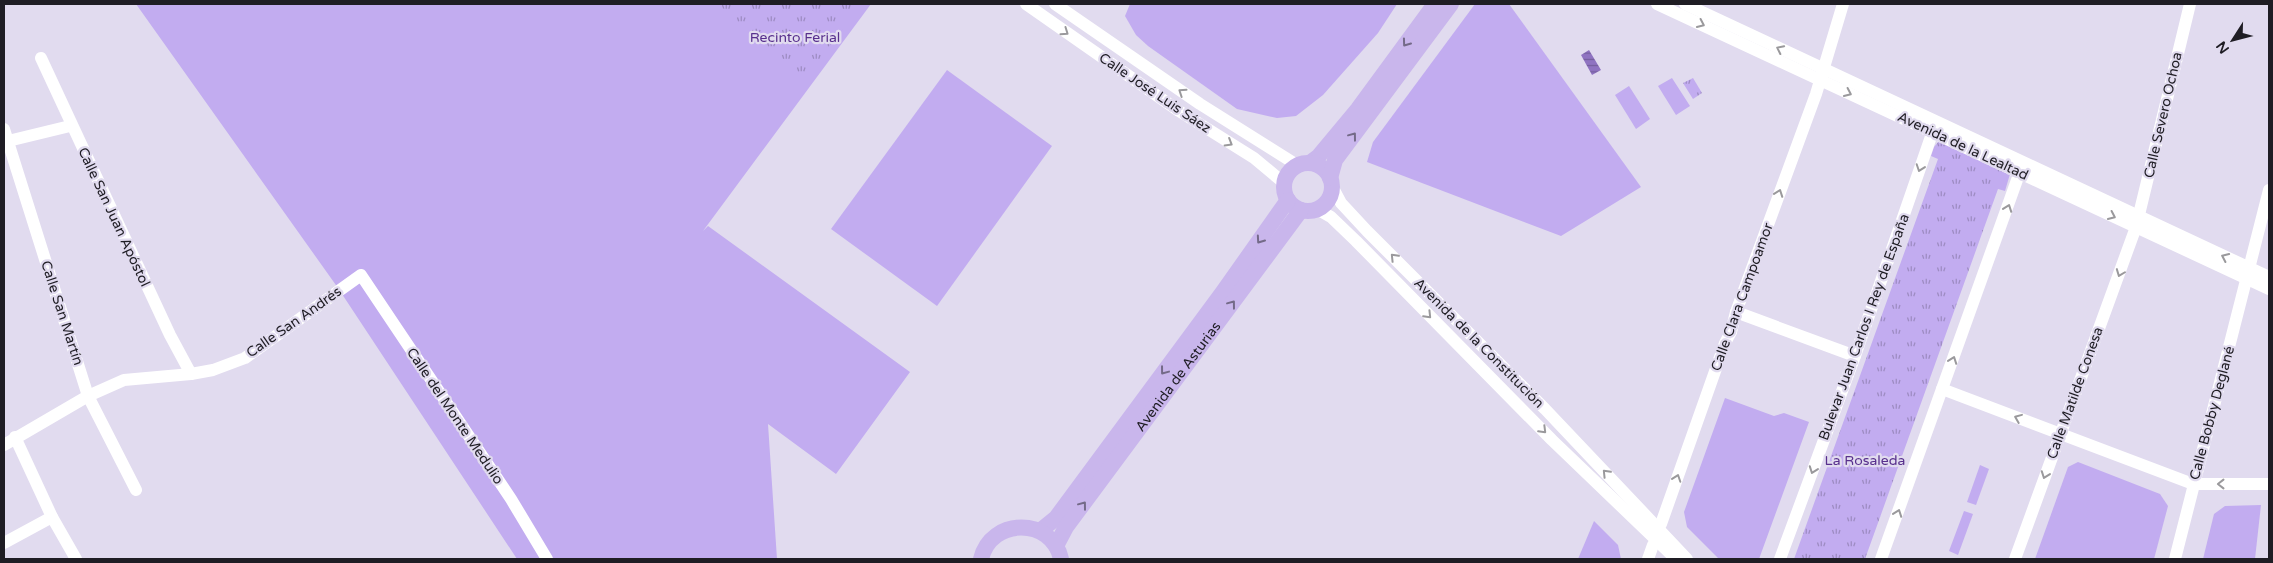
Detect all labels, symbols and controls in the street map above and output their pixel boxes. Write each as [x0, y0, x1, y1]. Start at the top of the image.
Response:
north arrow [2208, 15, 2258, 65]
one-way arrow [1696, 18, 1705, 29]
one-way arrow [1060, 26, 1069, 35]
park label: Recinto Ferial [750, 29, 840, 46]
one-way arrow [1404, 37, 1412, 46]
text: N [2213, 38, 2233, 57]
one-way arrow [1776, 45, 1785, 56]
street label: Calle José Luis Sáez [1096, 49, 1214, 137]
street label: Calle Severo Ochoa [2140, 50, 2186, 180]
one-way arrow [1843, 87, 1852, 97]
one-way arrow [1178, 89, 1188, 98]
street label: Avenida de la Lealtad [1895, 108, 2031, 184]
one-way arrow [1348, 133, 1356, 142]
one-way arrow [1223, 136, 1232, 146]
street label: Calle San Juan Apóstol [74, 145, 154, 289]
one-way arrow [1916, 164, 1926, 172]
one-way arrow [1773, 190, 1783, 198]
one-way arrow [2002, 204, 2012, 212]
one-way arrow [2107, 209, 2116, 220]
street label: Bulevar Juan Carlos I Rey de España [1815, 211, 1913, 443]
street label: Calle Clara Campoamor [1707, 220, 1777, 373]
one-way arrow [1257, 234, 1266, 244]
one-way arrow [2221, 252, 2230, 263]
one-way arrow [1390, 254, 1399, 263]
street label: Calle San Martín [37, 259, 87, 367]
one-way arrow [2116, 268, 2126, 277]
street label: Avenida de la Constitución [1410, 274, 1548, 412]
street label: Calle San Andrés [243, 283, 345, 361]
one-way arrow [1226, 300, 1235, 310]
one-way arrow [1423, 309, 1432, 318]
street label: Avenida de Asturias [1131, 318, 1224, 435]
street label: Calle Matilde Conesa [2043, 325, 2107, 461]
street label: Calle del Monte Medulio [403, 344, 507, 488]
street label: Calle Bobby Deglané [2186, 344, 2238, 482]
one-way arrow [1947, 357, 1957, 365]
one-way arrow [1161, 365, 1170, 375]
one-way arrow [2014, 413, 2023, 424]
one-way arrow [1537, 425, 1546, 434]
park label: La Rosaleda [1825, 452, 1905, 469]
one-way arrow [1809, 465, 1819, 474]
one-way arrow [1603, 469, 1612, 478]
one-way arrow [2041, 470, 2051, 478]
one-way arrow [1672, 474, 1682, 483]
one-way arrow [2216, 479, 2224, 489]
one-way arrow [1077, 502, 1085, 511]
one-way arrow [1892, 510, 1902, 518]

